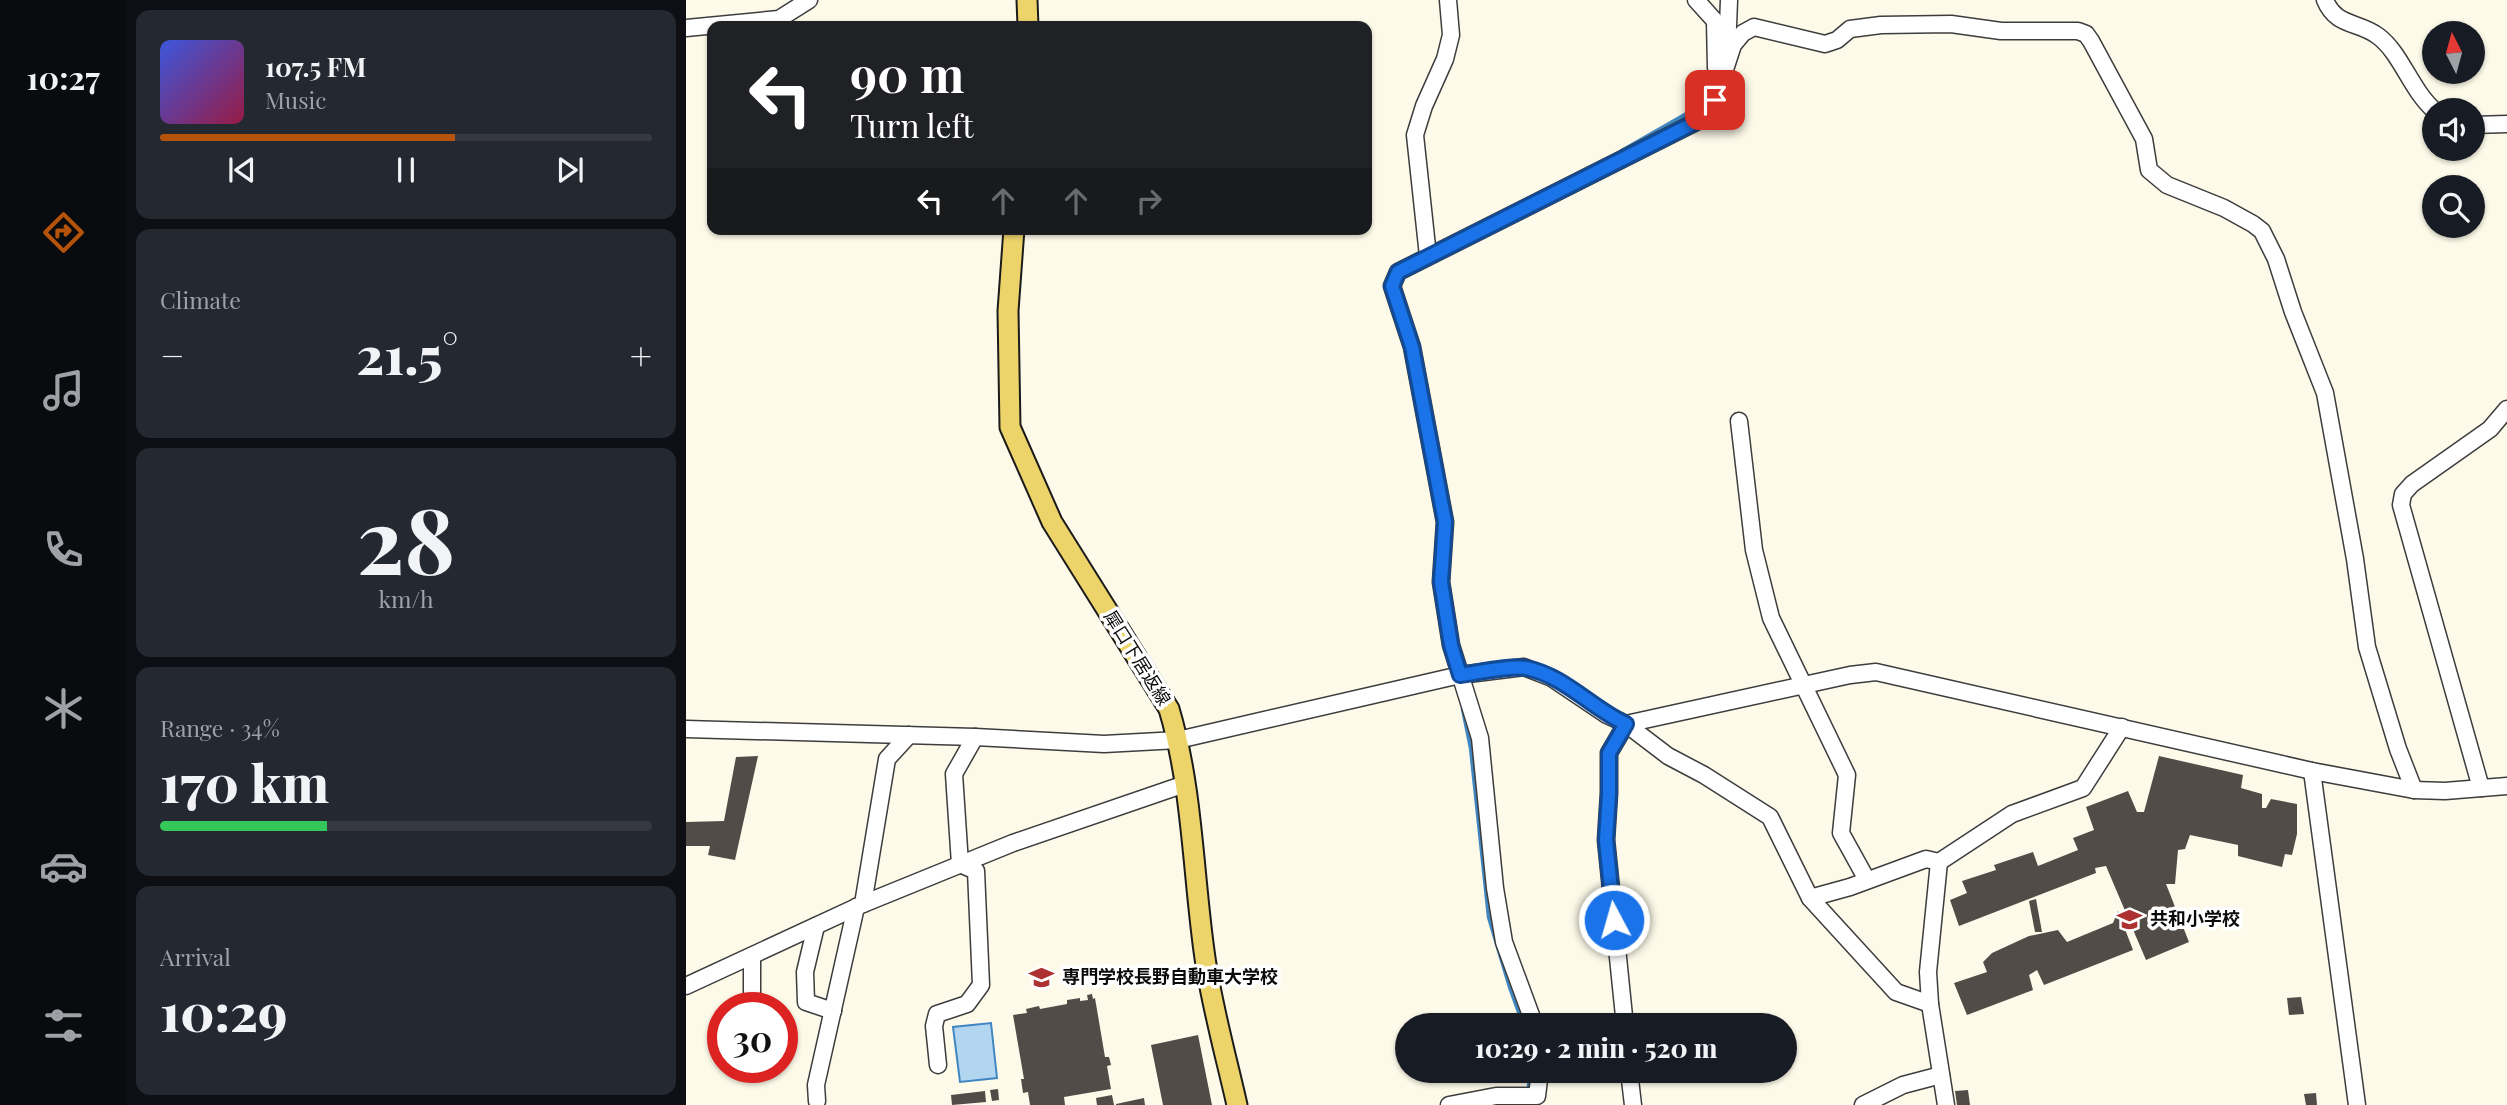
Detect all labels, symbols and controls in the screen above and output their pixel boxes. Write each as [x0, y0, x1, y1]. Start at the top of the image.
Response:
north arrow [2422, 21, 2485, 84]
map controls [2422, 21, 2485, 238]
text: 90 m [850, 40, 964, 105]
text: 107.5 FM [265, 49, 366, 84]
icon: left [735, 49, 826, 140]
text: 10:27 [26, 55, 100, 98]
pin [1685, 70, 1745, 130]
icon: arrive [1696, 81, 1734, 119]
text: Music [265, 84, 326, 115]
button: sound [2422, 98, 2485, 161]
text: Turn left [850, 103, 974, 146]
icon: previous [223, 151, 261, 189]
icon: pause [387, 151, 425, 189]
icon: next [551, 151, 589, 189]
button: search [2422, 175, 2485, 238]
icon: left [911, 182, 949, 220]
icon: ahead [984, 182, 1022, 220]
icon: ahead [1057, 182, 1095, 220]
icon: right [1130, 182, 1168, 220]
icon: directions [39, 208, 88, 257]
text: Climate [160, 284, 241, 315]
text: 21.5° [356, 319, 458, 388]
text: − [160, 329, 185, 380]
text: + [630, 329, 652, 380]
icon: music [39, 366, 88, 415]
text: 28 [357, 477, 455, 598]
icon: phone [39, 525, 88, 574]
text: km/h [378, 583, 434, 614]
street label: 犀口下居返線 [1099, 605, 1177, 710]
icon: climate [39, 684, 88, 733]
text: Range · 34% [160, 712, 280, 743]
text: 170 km [160, 747, 329, 816]
icon: car [39, 842, 88, 891]
position arrow [1577, 883, 1651, 957]
school or university icon: 共和小学校 [2116, 905, 2144, 933]
place label: 共和小学校 [2150, 906, 2240, 930]
text: Arrival [160, 941, 231, 972]
school or university icon: 専門学校長野自動車大学校 [1028, 963, 1056, 991]
place label: 専門学校長野自動車大学校 [1062, 964, 1278, 988]
text: 10:29 [160, 976, 287, 1045]
speed limit sign: 30 [707, 992, 798, 1083]
icon: filters [39, 1001, 88, 1050]
text: 10:29 · 2 min · 520 m [1475, 1030, 1717, 1065]

